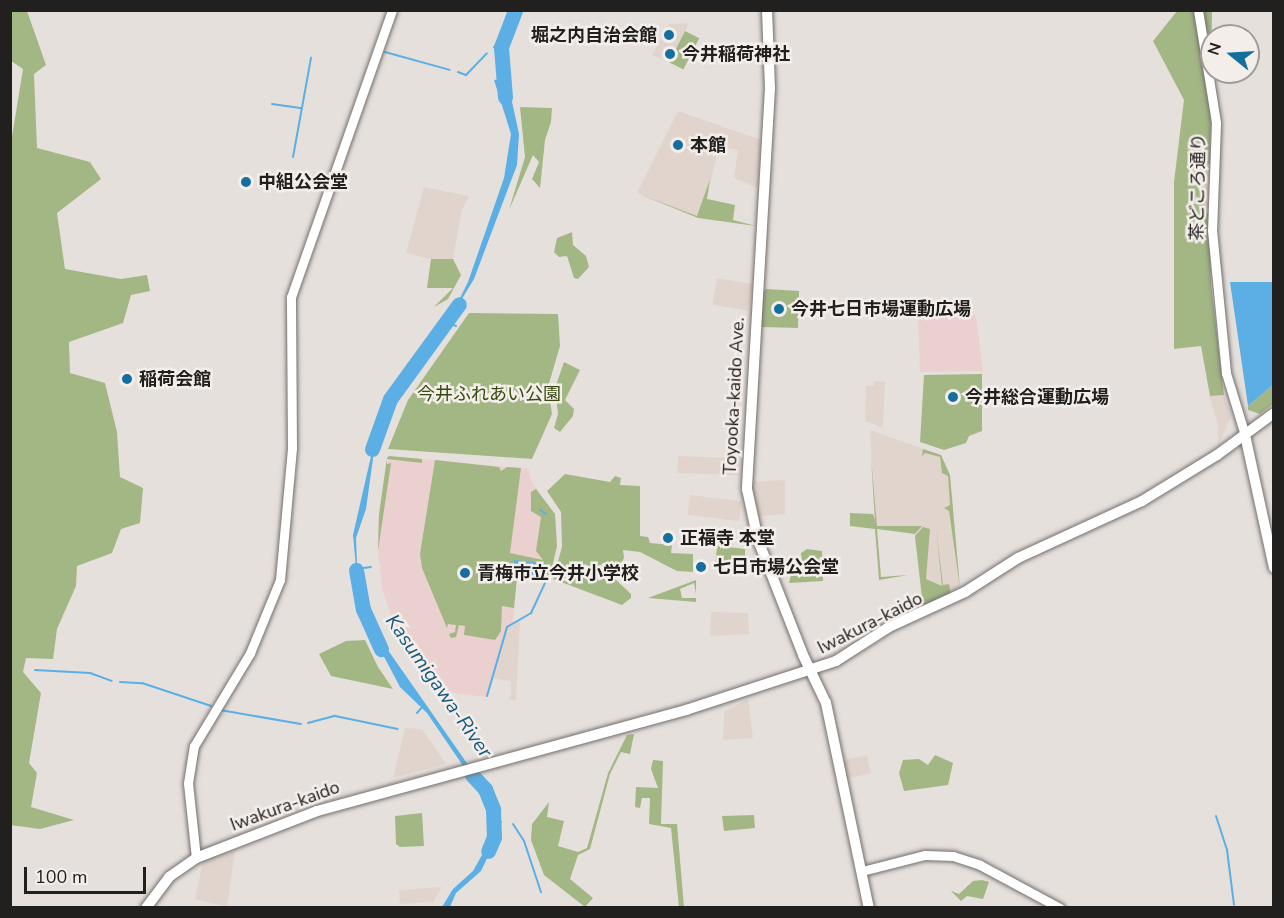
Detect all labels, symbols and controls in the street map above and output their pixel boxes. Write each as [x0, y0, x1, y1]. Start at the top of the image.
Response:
place label: 堀之内自治会館 [531, 24, 657, 46]
north arrow [1200, 24, 1260, 84]
marker: 堀之内自治会館 [662, 28, 676, 42]
text: N [1202, 40, 1227, 58]
place label: 今井稲荷神社 [682, 43, 790, 65]
marker: 今井稲荷神社 [663, 47, 677, 61]
street label: 茶どころ通り [1186, 133, 1210, 241]
place label: 本館 [690, 134, 726, 156]
marker: 本館 [671, 138, 685, 152]
place label: 中組公会堂 [258, 171, 348, 193]
marker: 中組公会堂 [239, 175, 253, 189]
place label: 今井七日市場運動広場 [791, 298, 971, 320]
marker: 今井七日市場運動広場 [772, 302, 786, 316]
street label: Toyooka-kaido Ave. [719, 317, 749, 475]
place label: 稲荷会館 [139, 368, 211, 390]
marker: 稲荷会館 [120, 372, 134, 386]
park label: 今井ふれあい公園 [417, 383, 561, 405]
place label: 今井総合運動広場 [965, 386, 1109, 408]
marker: 今井総合運動広場 [946, 390, 960, 404]
place label: 正福寺 本堂 [680, 527, 775, 549]
marker: 正福寺 本堂 [661, 531, 675, 545]
place label: 七日市場公会堂 [713, 556, 839, 578]
marker: 七日市場公会堂 [694, 560, 708, 574]
place label: 青梅市立今井小学校 [477, 562, 639, 584]
marker: 青梅市立今井小学校 [458, 566, 472, 580]
street label: Iwakura-kaido [814, 587, 926, 659]
water label: Kasumigawa-River [381, 610, 497, 762]
street label: Iwakura-kaido [227, 776, 343, 836]
scale bar [27, 855, 148, 893]
text: 100 m [35, 865, 87, 889]

